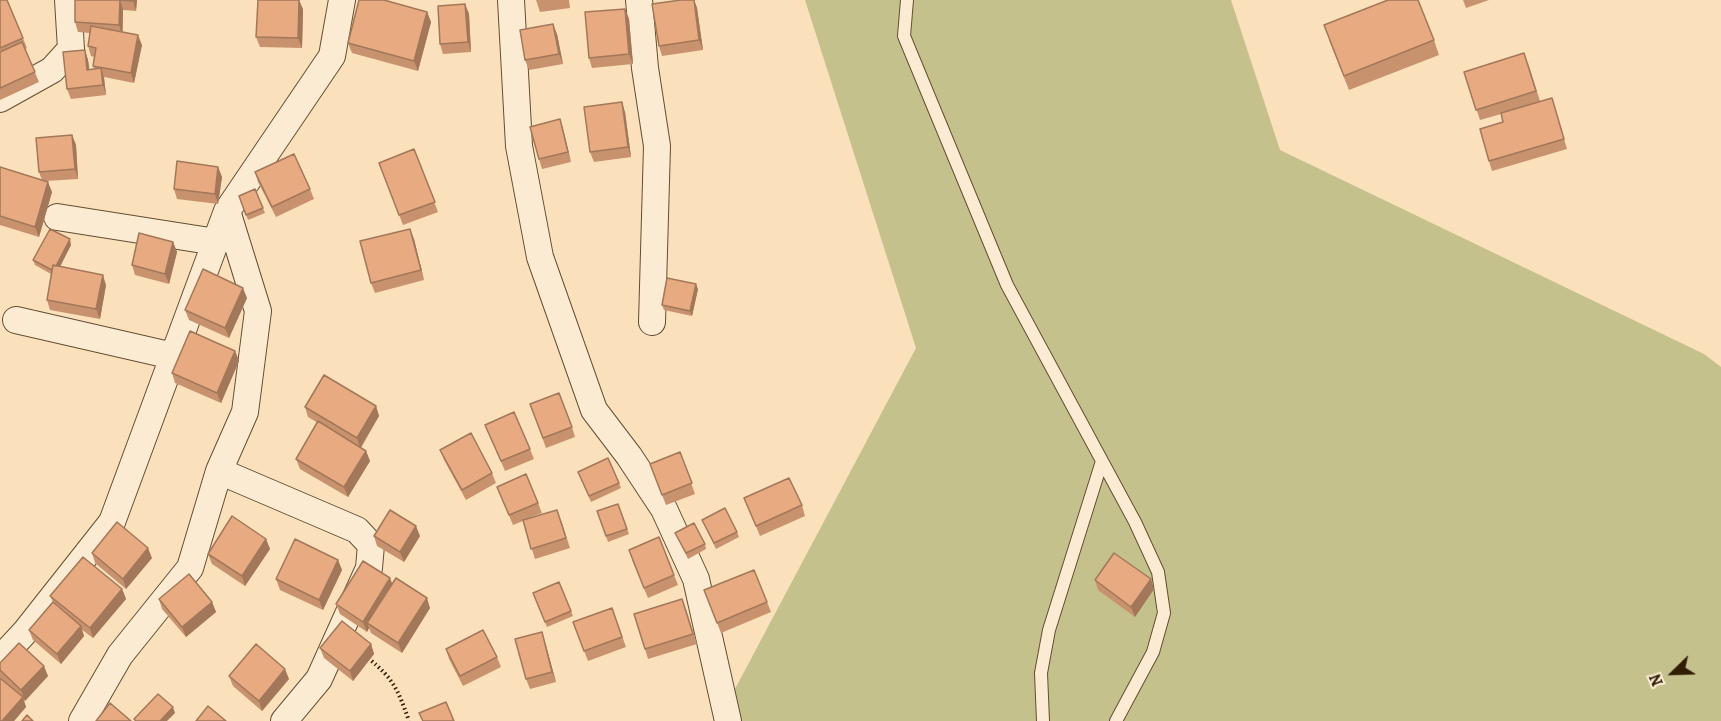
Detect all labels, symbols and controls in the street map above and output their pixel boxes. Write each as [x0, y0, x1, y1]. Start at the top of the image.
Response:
north arrow [1643, 643, 1703, 703]
text: N [1644, 670, 1669, 690]

